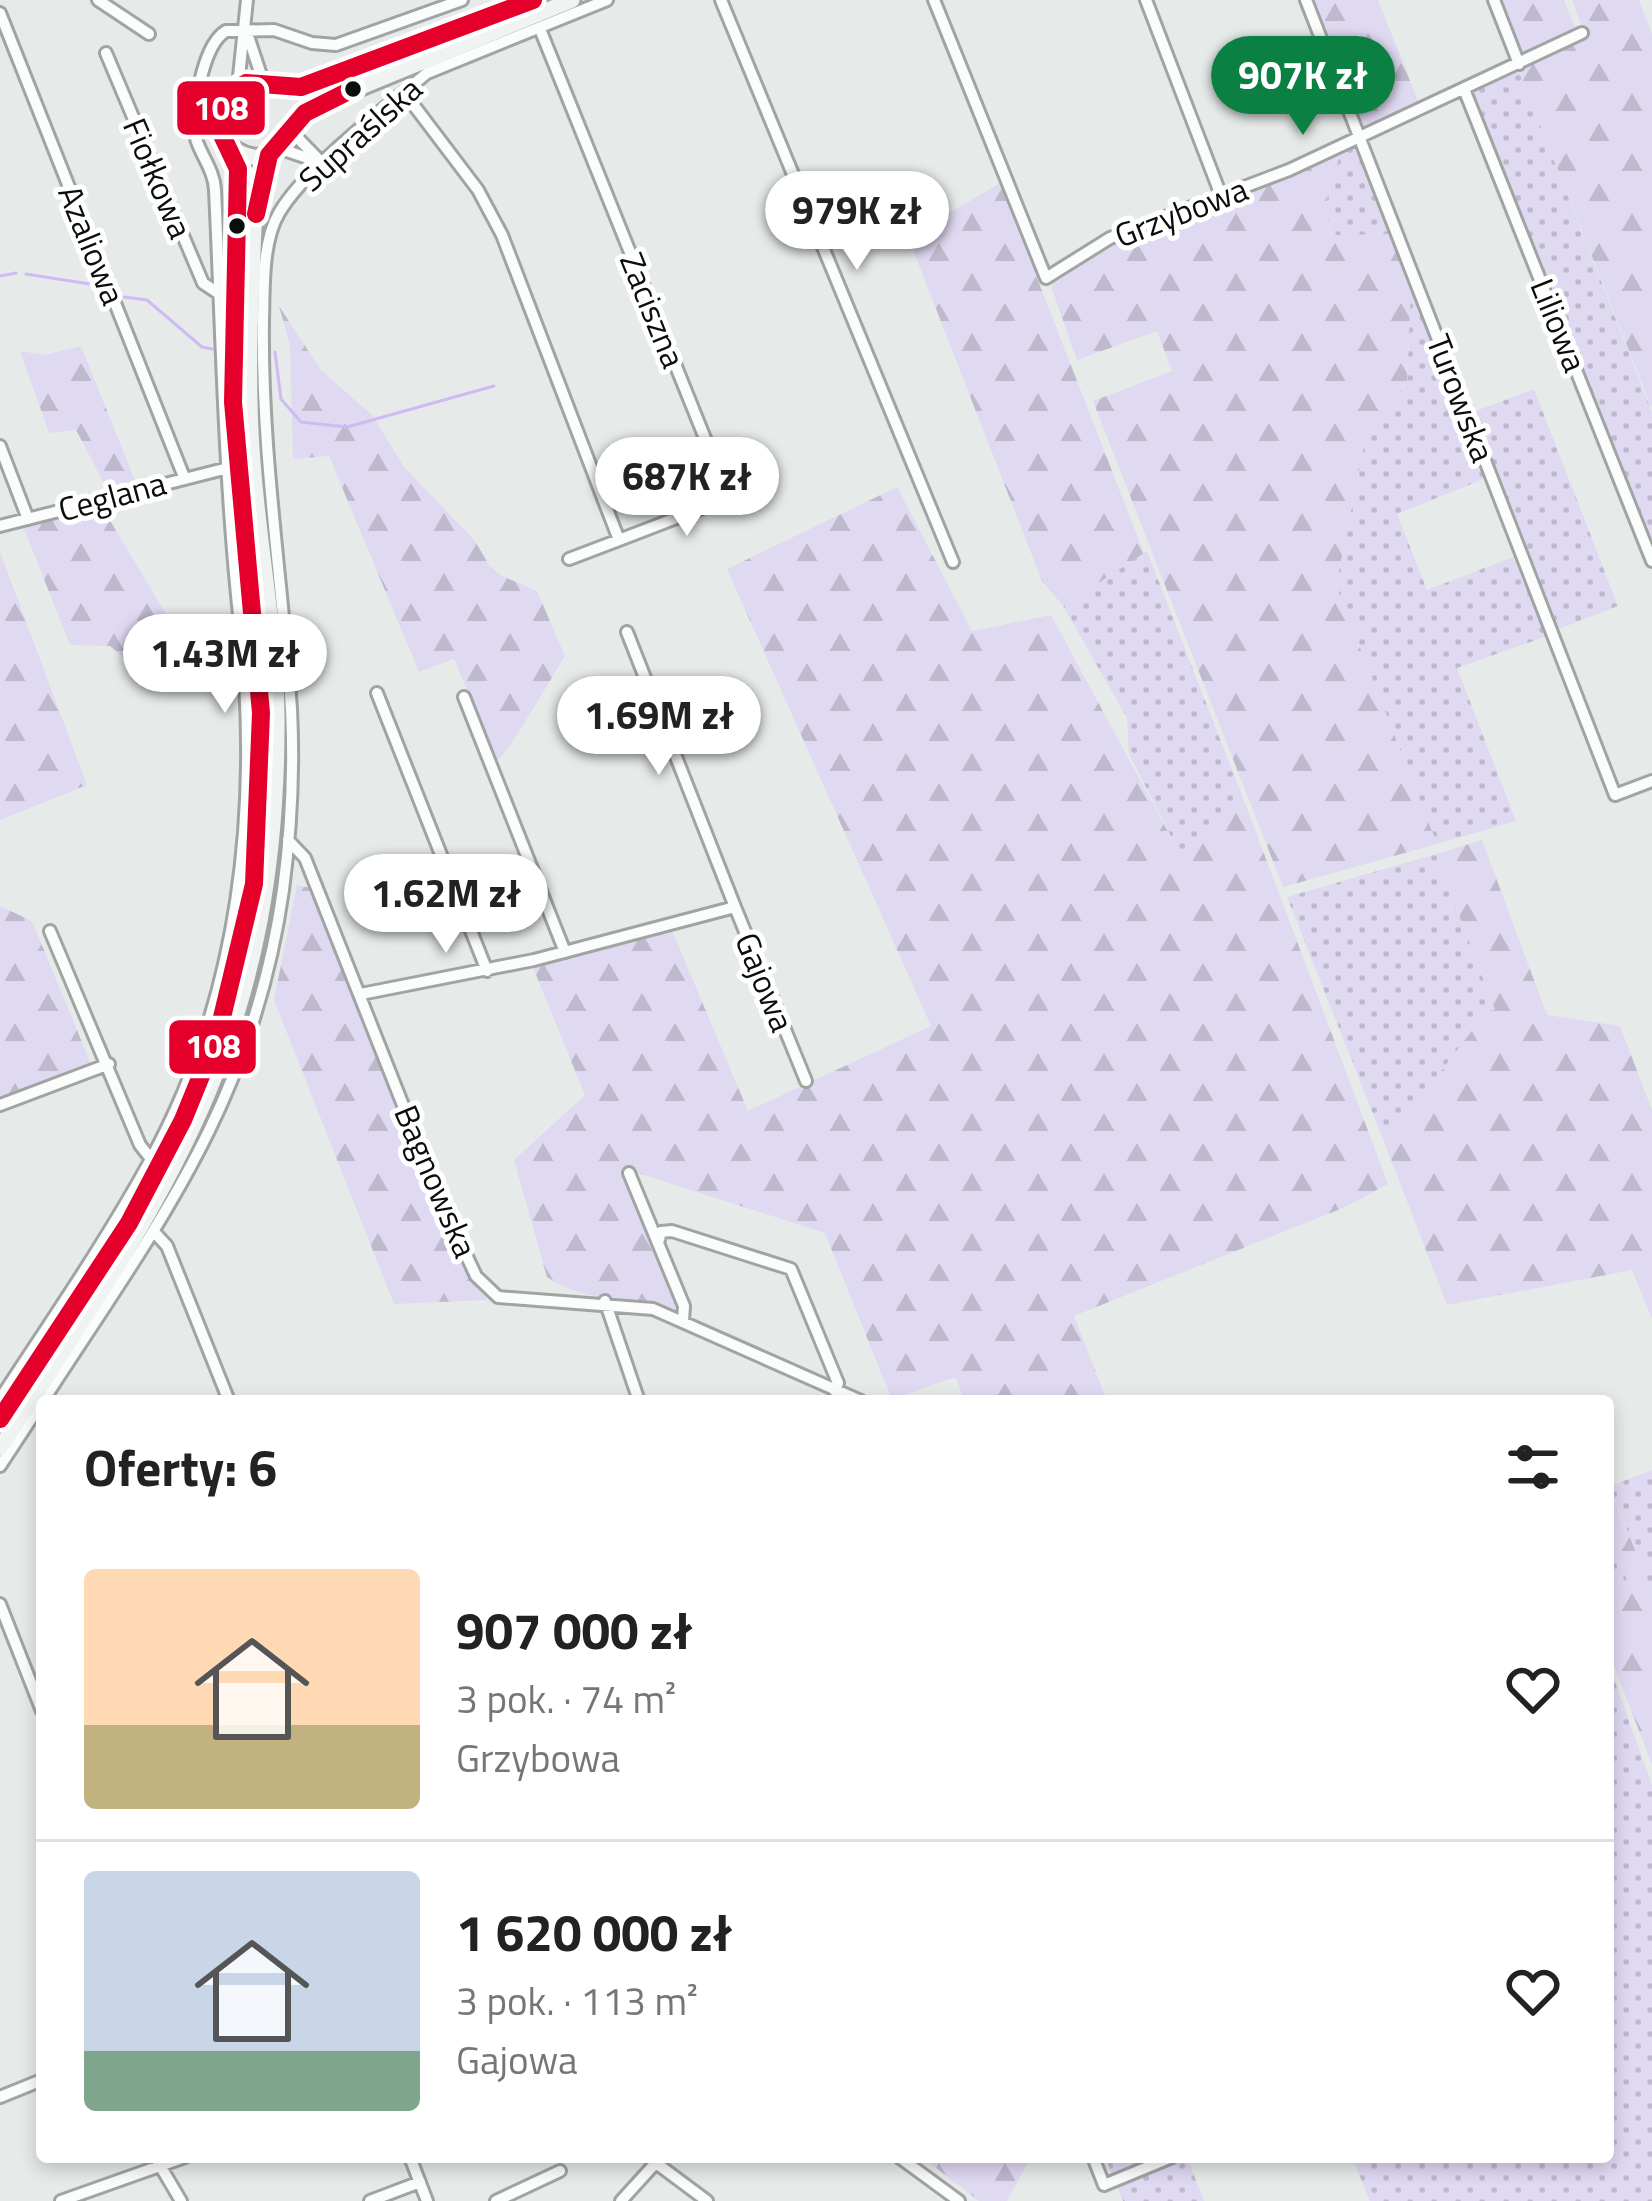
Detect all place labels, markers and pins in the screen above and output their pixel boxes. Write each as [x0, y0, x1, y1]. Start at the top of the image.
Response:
pin: 907K zł [1192, 36, 1414, 138]
unlabelled marker [342, 78, 364, 100]
pin: 979K zł [746, 171, 968, 273]
unlabelled marker [226, 215, 248, 237]
pin: 687K zł [576, 437, 798, 539]
pin: 1.43M zł [101, 614, 349, 716]
pin: 1.69M zł [535, 676, 783, 778]
pin: 1.62M zł [322, 854, 570, 956]

